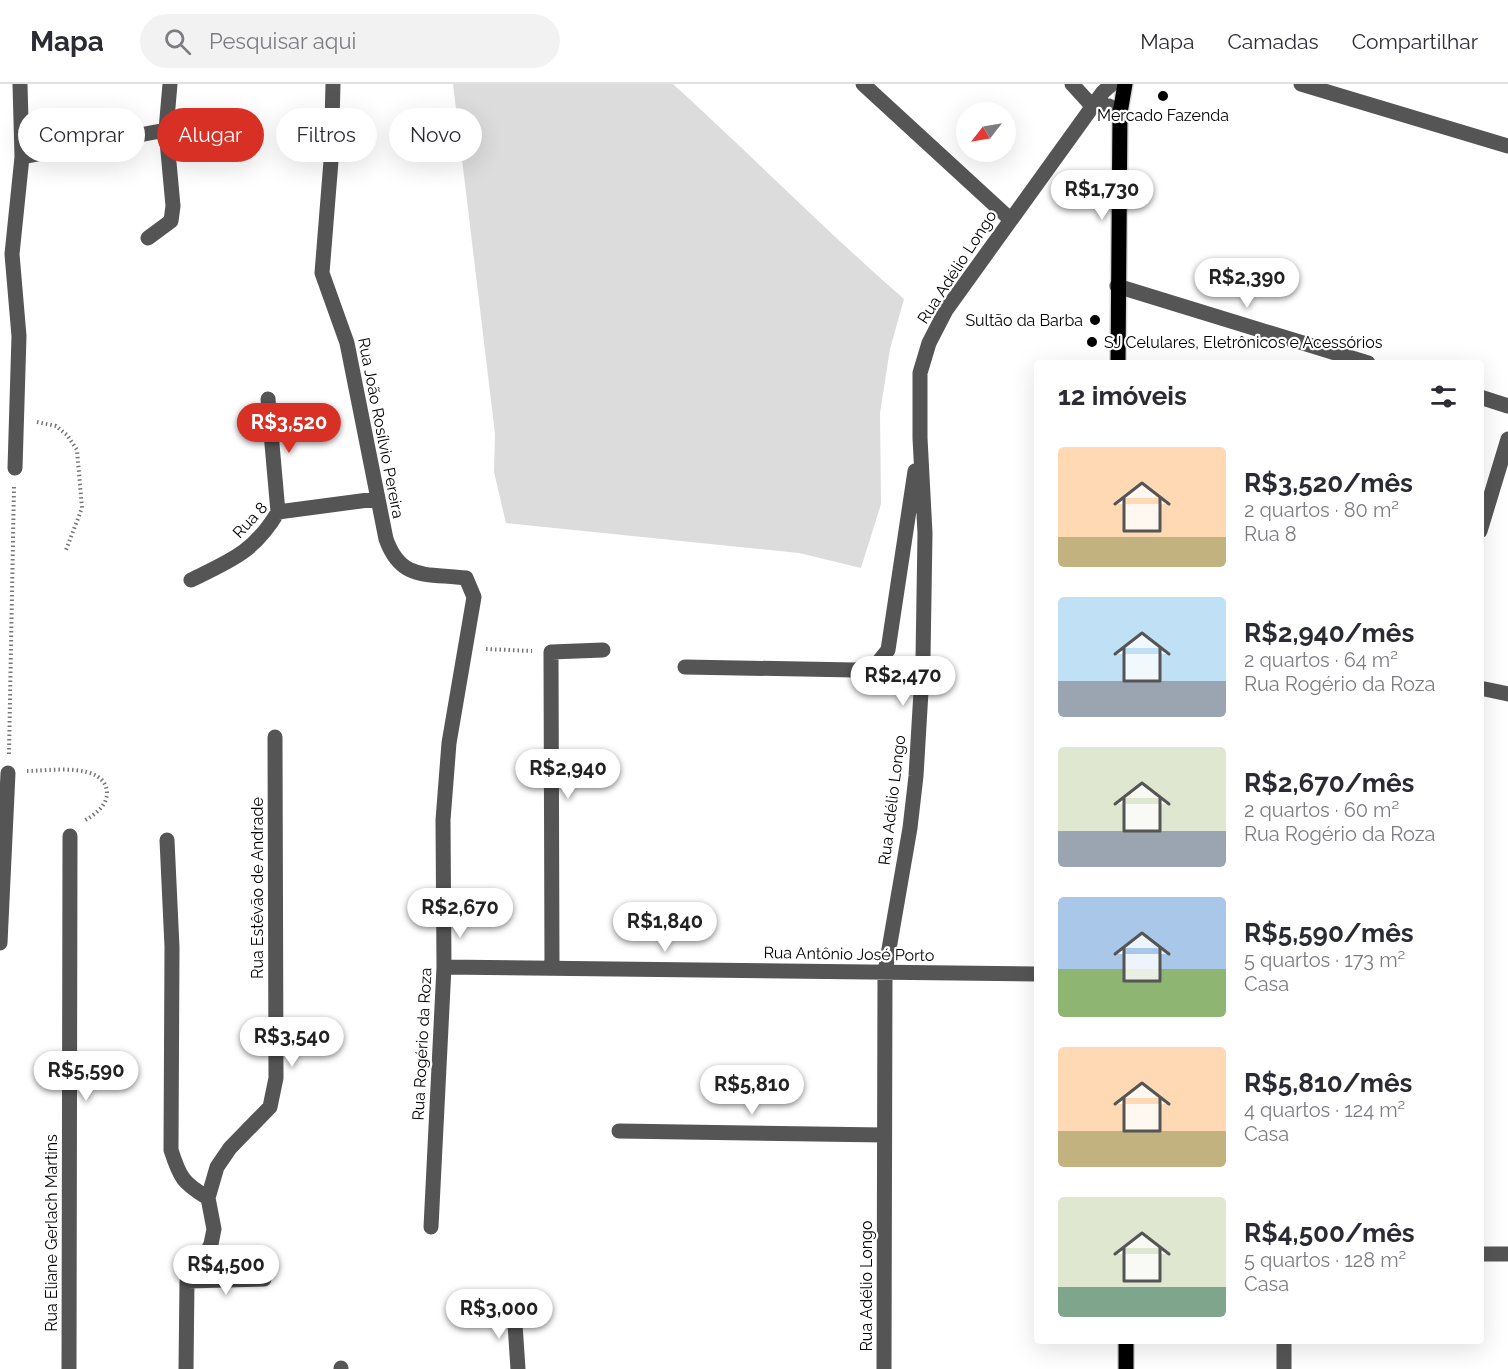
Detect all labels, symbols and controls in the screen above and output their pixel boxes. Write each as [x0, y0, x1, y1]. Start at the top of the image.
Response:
search box [140, 14, 560, 68]
text: Mapa [30, 25, 104, 58]
icon: search [161, 25, 194, 58]
text: Pesquisar aqui [209, 28, 356, 54]
text: Mapa [1140, 29, 1194, 54]
text: Camadas [1227, 29, 1319, 54]
text: Compartilhar [1352, 29, 1478, 54]
marker: Mercado Fazenda [1156, 89, 1170, 103]
north arrow [956, 102, 1016, 162]
map controls [956, 102, 1016, 162]
place label: Mercado Fazenda [1097, 106, 1229, 125]
chip: Comprar [18, 108, 145, 162]
chip: Alugar [157, 108, 264, 162]
chip: Filtros [276, 108, 377, 162]
chip: Novo [389, 108, 482, 162]
pin: R$1,730 [1047, 170, 1157, 221]
text: R$1,730 [1065, 177, 1139, 201]
street label: Rua Adélio Longo [913, 207, 1001, 327]
pin: R$2,390 [1192, 258, 1302, 309]
text: R$2,390 [1208, 265, 1286, 289]
place label: Sultão da Barba [965, 311, 1083, 330]
marker: Sultão da Barba [1088, 313, 1102, 327]
place label: SJ Celulares, Eletrônicos e Acessórios [1104, 333, 1383, 352]
marker: SJ Celulares, Eletrônicos e Acessórios [1085, 335, 1099, 349]
street label: Rua João Rosílvio Pereira [354, 336, 408, 520]
icon: filters [1427, 380, 1460, 413]
text: 12 imóveis [1058, 381, 1187, 411]
pin: R$3,520 [234, 403, 344, 454]
text: R$3,520 [251, 410, 327, 434]
text: R$3,520/mês [1244, 468, 1413, 498]
icon: home [1106, 471, 1178, 543]
street label: Rua 8 [229, 498, 271, 542]
text: 2 quartos · 80 m² [1244, 498, 1399, 522]
text: Rua 8 [1244, 522, 1297, 546]
text: R$2,940/mês [1244, 618, 1414, 648]
icon: home [1106, 621, 1178, 693]
text: 2 quartos · 64 m² [1244, 648, 1398, 672]
pin: R$2,470 [848, 656, 958, 707]
text: R$2,470 [865, 663, 941, 687]
text: Rua Rogério da Roza [1244, 672, 1436, 696]
street label: Rua Adélio Longo [875, 734, 909, 866]
pin: R$2,940 [513, 749, 623, 800]
text: R$2,940 [529, 756, 607, 780]
text: R$2,670/mês [1244, 768, 1414, 798]
icon: home [1106, 771, 1178, 843]
street label: Rua Estêvão de Andrade [248, 797, 267, 979]
text: 2 quartos · 60 m² [1244, 798, 1399, 822]
text: Rua Rogério da Roza [1244, 822, 1436, 846]
pin: R$2,670 [405, 888, 515, 939]
text: R$2,670 [421, 895, 499, 919]
pin: R$1,840 [610, 902, 720, 953]
text: R$1,840 [627, 909, 703, 933]
text: R$5,590/mês [1244, 918, 1414, 948]
icon: home [1106, 921, 1178, 993]
street label: Rua Antônio José Porto [763, 943, 935, 965]
text: 5 quartos · 173 m² [1244, 948, 1405, 972]
street label: Rua Rogério da Roza [409, 967, 435, 1121]
text: Casa [1244, 972, 1289, 996]
pin: R$3,540 [237, 1017, 347, 1068]
text: R$3,540 [254, 1024, 330, 1048]
pin: R$5,590 [31, 1051, 141, 1102]
text: R$5,590 [48, 1058, 124, 1082]
pin: R$5,810 [697, 1065, 807, 1116]
text: R$5,810/mês [1244, 1068, 1412, 1098]
icon: home [1106, 1071, 1178, 1143]
text: R$5,810 [714, 1072, 790, 1096]
text: 4 quartos · 124 m² [1244, 1098, 1405, 1122]
text: Casa [1244, 1122, 1289, 1146]
street label: Rua Eliane Gerlach Martins [42, 1134, 61, 1332]
text: R$4,500/mês [1244, 1218, 1415, 1248]
street label: Rua Adélio Longo [857, 1221, 876, 1351]
icon: home [1106, 1221, 1178, 1293]
pin: R$4,500 [171, 1245, 281, 1296]
text: 5 quartos · 128 m² [1244, 1248, 1406, 1272]
text: R$4,500 [187, 1252, 265, 1276]
text: Casa [1244, 1272, 1289, 1296]
pin: R$3,000 [444, 1289, 554, 1340]
text: R$3,000 [460, 1296, 538, 1320]

